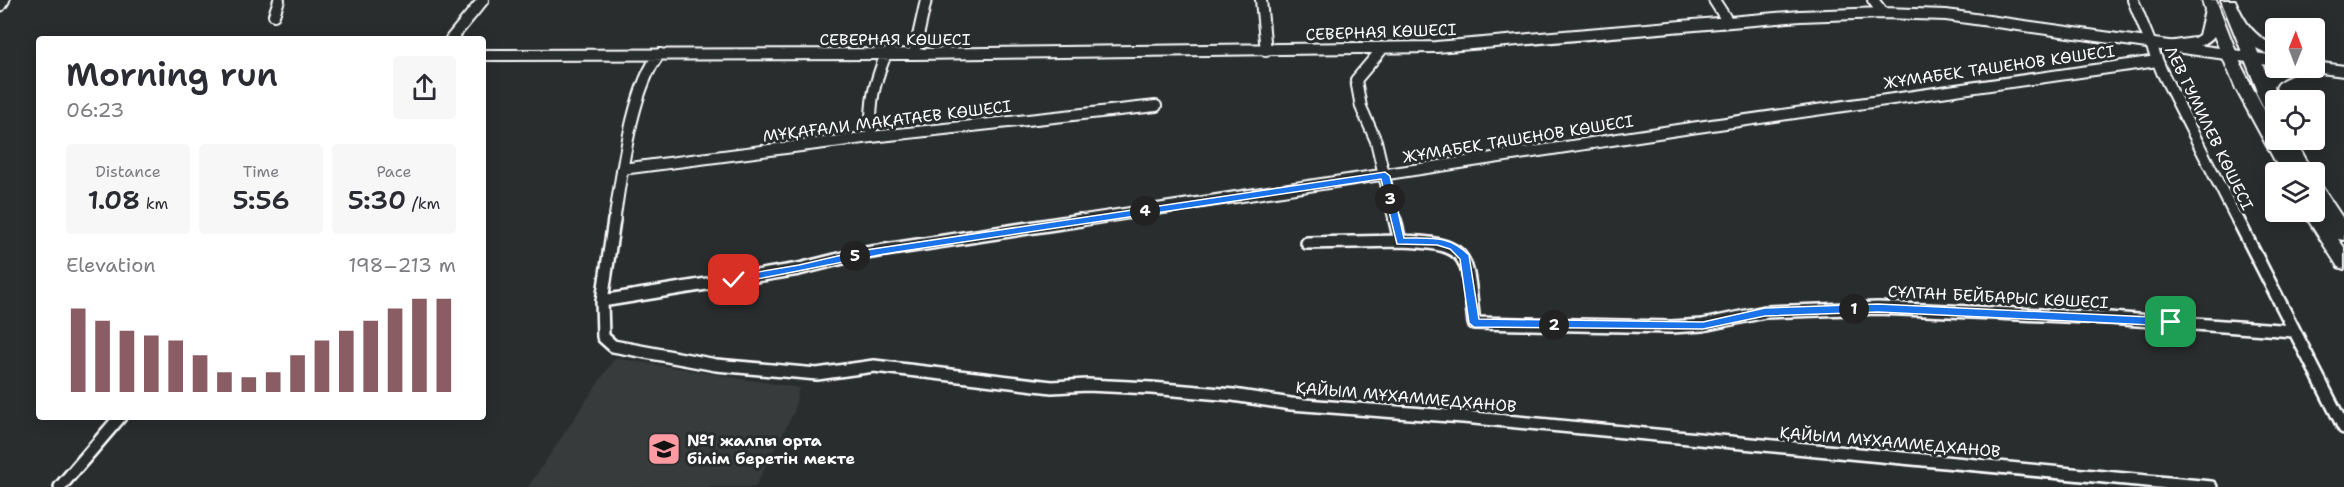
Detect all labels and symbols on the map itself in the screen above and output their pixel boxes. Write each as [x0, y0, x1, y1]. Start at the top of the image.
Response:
north arrow [2265, 18, 2325, 78]
street label: СЕВЕРНАЯ КӨШЕСІ [1305, 19, 1457, 45]
street label: СЕВЕРНАЯ КӨШЕСІ [820, 29, 971, 50]
street label: ЖҰМАБЕК ТАШЕНОВ КӨШЕСІ [1882, 40, 2116, 94]
street label: ЛЕВ ГУМИЛЕВ КӨШЕСІ [2160, 42, 2258, 214]
street label: МҰҚАҒАЛИ МАҚАТАЕВ КӨШЕСІ [762, 95, 1013, 147]
street label: ЖҰМАБЕК ТАШЕНОВ КӨШЕСІ [1401, 110, 1635, 168]
pin: 3 [1375, 184, 1405, 214]
pin: 4 [1130, 196, 1160, 226]
pin: 5 [840, 241, 870, 271]
pin [708, 254, 759, 305]
street label: СҰЛТАН БЕЙБАРЫС КӨШЕСІ [1887, 281, 2109, 313]
pin: 1 [1839, 294, 1869, 324]
pin [2145, 296, 2196, 347]
pin: 2 [1539, 310, 1569, 340]
street label: ҚАЙЫМ МҰХАММЕДХАНОВ [1295, 377, 1517, 417]
street label: ҚАЙЫМ МҰХАММЕДХАНОВ [1779, 422, 2001, 462]
place label: №1 жалпы орта білім беретін мекте [687, 430, 856, 469]
school or university icon: №1 жалпы орта білім беретін мекте [646, 431, 682, 467]

